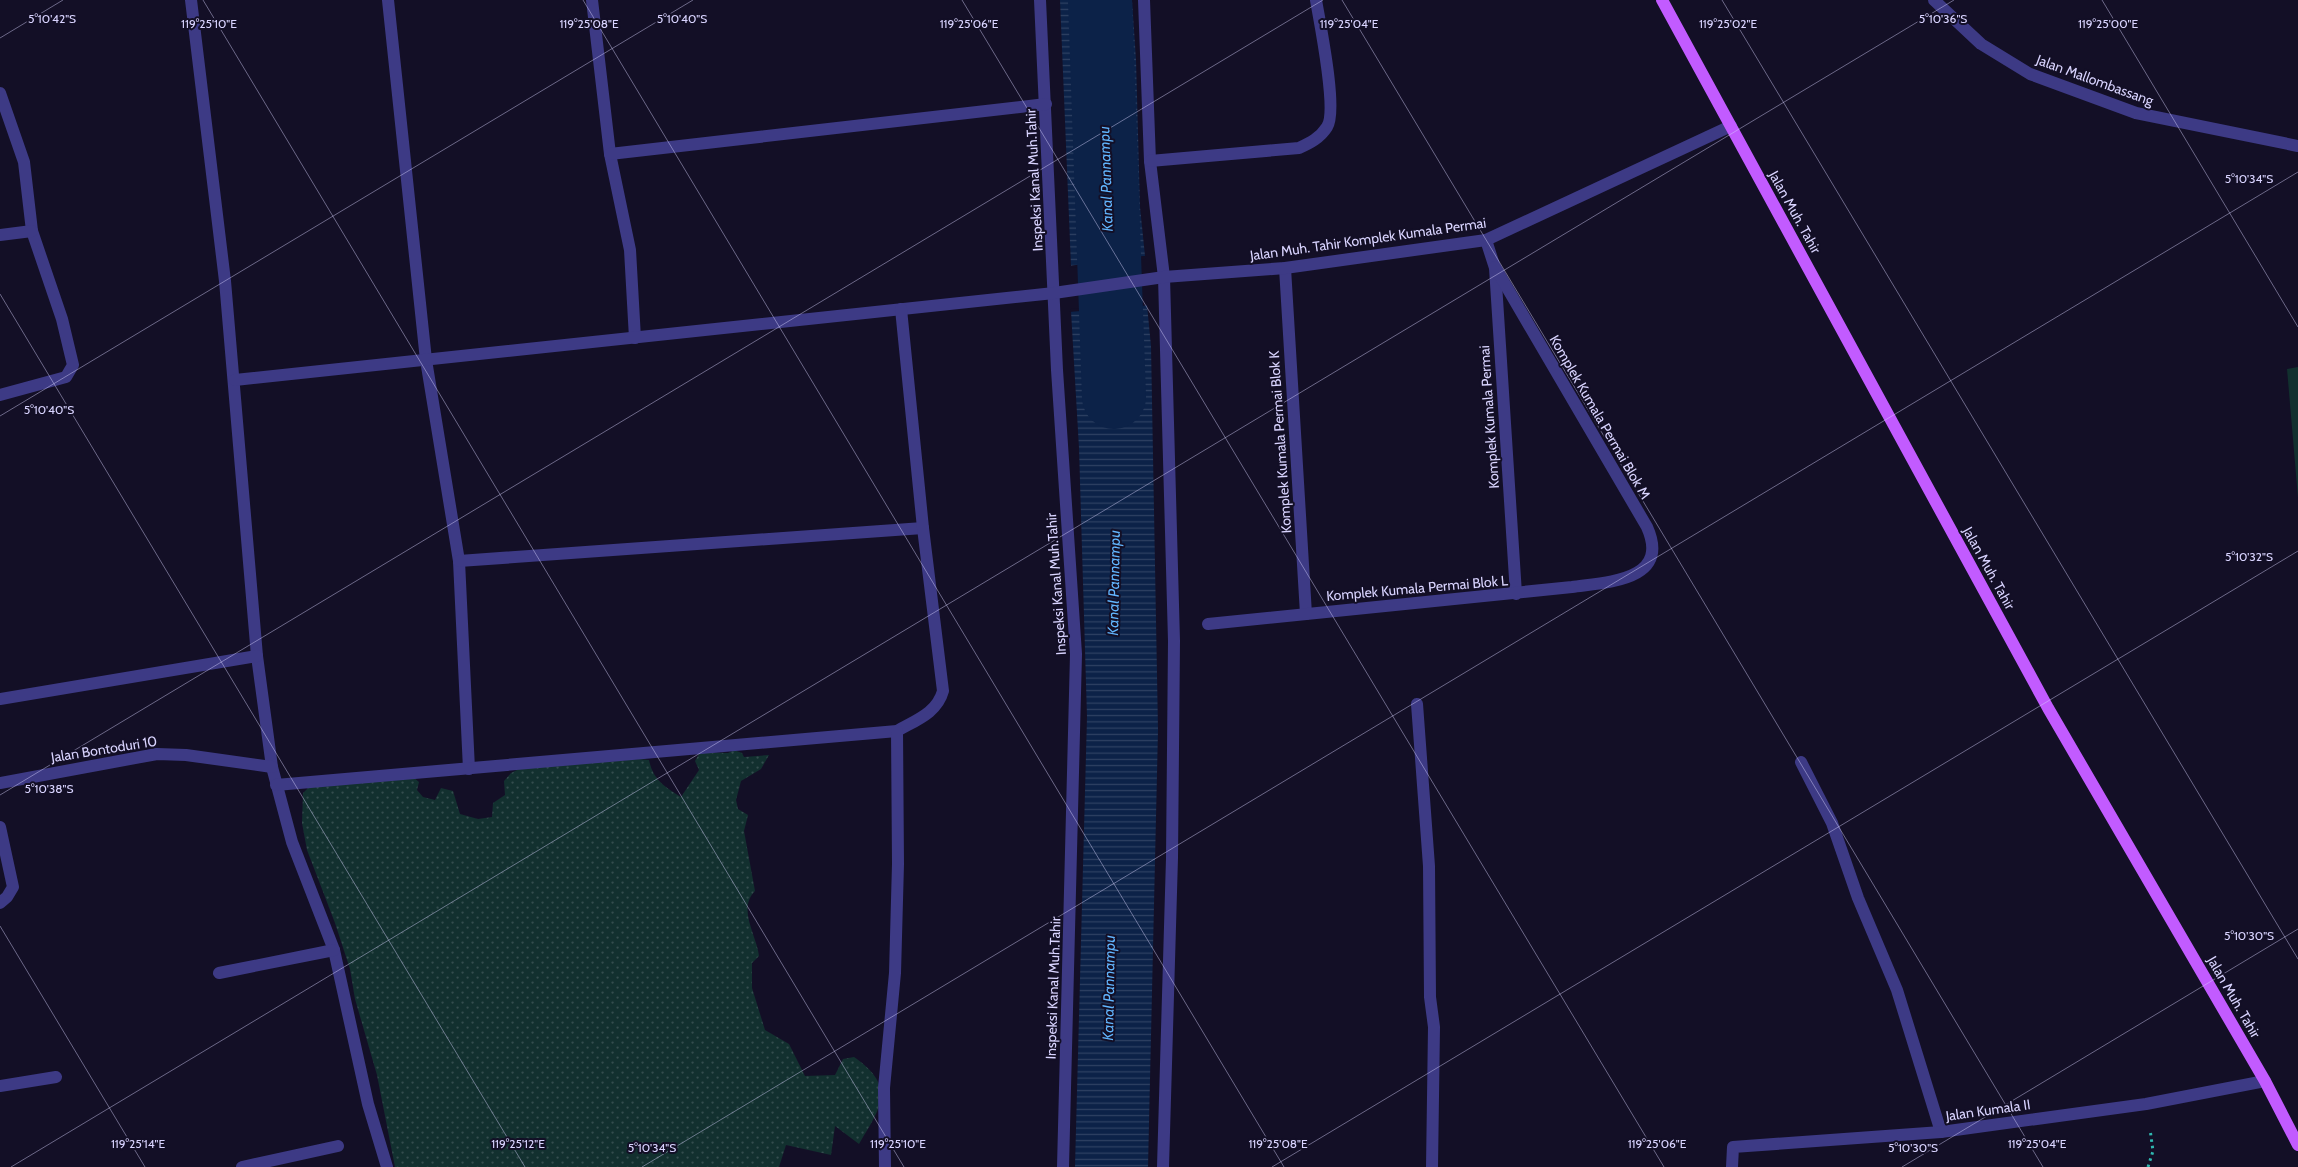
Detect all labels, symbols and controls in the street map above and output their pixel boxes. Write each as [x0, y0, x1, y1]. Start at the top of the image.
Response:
text: 5°10'42"S [28, 11, 76, 26]
text: 5°10'40"S [657, 11, 707, 26]
text: 5°10'36"S [1919, 11, 1967, 26]
text: 119°25'10"E [181, 16, 237, 31]
text: 119°25'08"E [559, 16, 619, 31]
text: 119°25'06"E [940, 16, 999, 31]
text: 119°25'04"E [1320, 16, 1379, 31]
text: 119°25'02"E [1699, 16, 1757, 31]
text: 119°25'00"E [2078, 16, 2138, 31]
street label: Jalan Mallombassang [2033, 50, 2157, 110]
street label: Inspeksi Kanal Muh.Tahir [1021, 108, 1047, 252]
water label: Kanal Pannampu [1095, 126, 1117, 232]
street label: Jalan Muh. Tahir [1764, 167, 1825, 257]
text: 5°10'34"S [2225, 171, 2273, 186]
street label: Jalan Muh. Tahir Komplek Kumala Permai [1248, 213, 1487, 265]
street label: Komplek Kumala Permai Blok M [1546, 332, 1654, 502]
street label: Komplek Kumala Permai [1475, 345, 1503, 489]
street label: Komplek Kumala Permai Blok K [1265, 350, 1295, 534]
text: 5°10'40"S [24, 402, 74, 417]
street label: Inspeksi Kanal Muh.Tahir [1042, 512, 1070, 656]
street label: Jalan Muh. Tahir [1958, 523, 2019, 613]
water label: Kanal Pannampu [1104, 530, 1124, 636]
text: 5°10'32"S [2225, 549, 2273, 564]
street label: Komplek Kumala Permai Blok L [1325, 571, 1509, 605]
street label: Jalan Bontoduri 10 [49, 732, 159, 766]
text: 5°10'38"S [25, 781, 73, 796]
street label: Inspeksi Kanal Muh.Tahir [1042, 916, 1065, 1060]
text: 5°10'30"S [2224, 928, 2274, 943]
water label: Kanal Pannampu [1099, 935, 1119, 1041]
street label: Jalan Muh. Tahir [2203, 952, 2265, 1042]
street label: Jalan Kumala II [1943, 1095, 2032, 1125]
text: 119°25'14"E [111, 1136, 165, 1151]
text: 119°25'12"E [491, 1136, 545, 1151]
text: 119°25'10"E [870, 1136, 926, 1151]
text: 119°25'08"E [1248, 1136, 1308, 1151]
text: 119°25'06"E [1628, 1136, 1687, 1151]
text: 119°25'04"E [2008, 1136, 2067, 1151]
text: 5°10'34"S [628, 1140, 676, 1155]
text: 5°10'30"S [1888, 1140, 1938, 1155]

